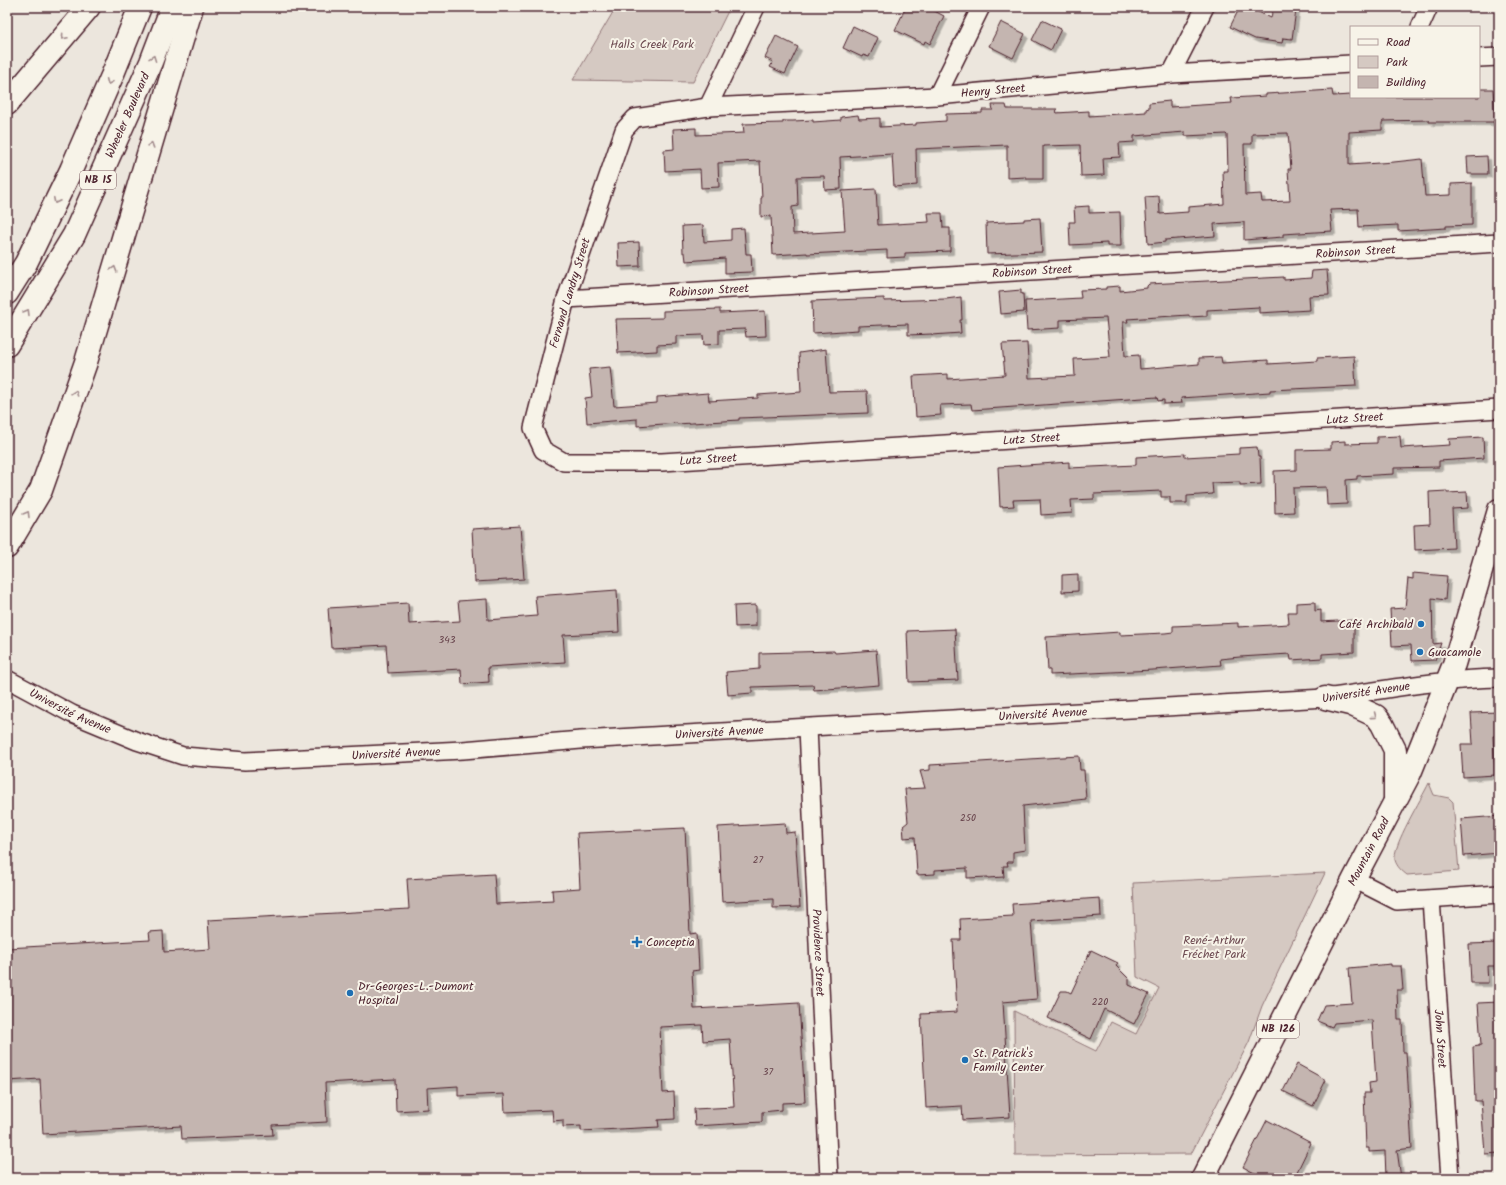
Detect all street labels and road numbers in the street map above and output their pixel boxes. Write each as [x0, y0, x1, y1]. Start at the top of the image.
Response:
street label: Wheeler Boulevard [100, 68, 155, 161]
street label: Henry Street [960, 79, 1026, 103]
road number: NB 15 [80, 171, 116, 189]
street label: Fernand Landry Street [544, 235, 596, 350]
street label: Robinson Street [1315, 240, 1397, 263]
street label: Robinson Street [992, 259, 1073, 283]
street label: Robinson Street [668, 279, 750, 302]
street label: Lutz Street [1325, 407, 1384, 429]
street label: Lutz Street [1002, 427, 1061, 450]
street label: Lutz Street [679, 448, 738, 470]
street label: Université Avenue [1321, 676, 1412, 708]
street label: Université Avenue [26, 683, 115, 739]
street label: Université Avenue [998, 702, 1088, 726]
street label: Université Avenue [674, 720, 765, 744]
street label: Université Avenue [351, 742, 442, 765]
street label: Mountain Road [1342, 813, 1395, 889]
street label: Providence Street [807, 908, 830, 997]
street label: John Street [1429, 1008, 1452, 1069]
road number: NB 126 [1257, 1020, 1299, 1038]

